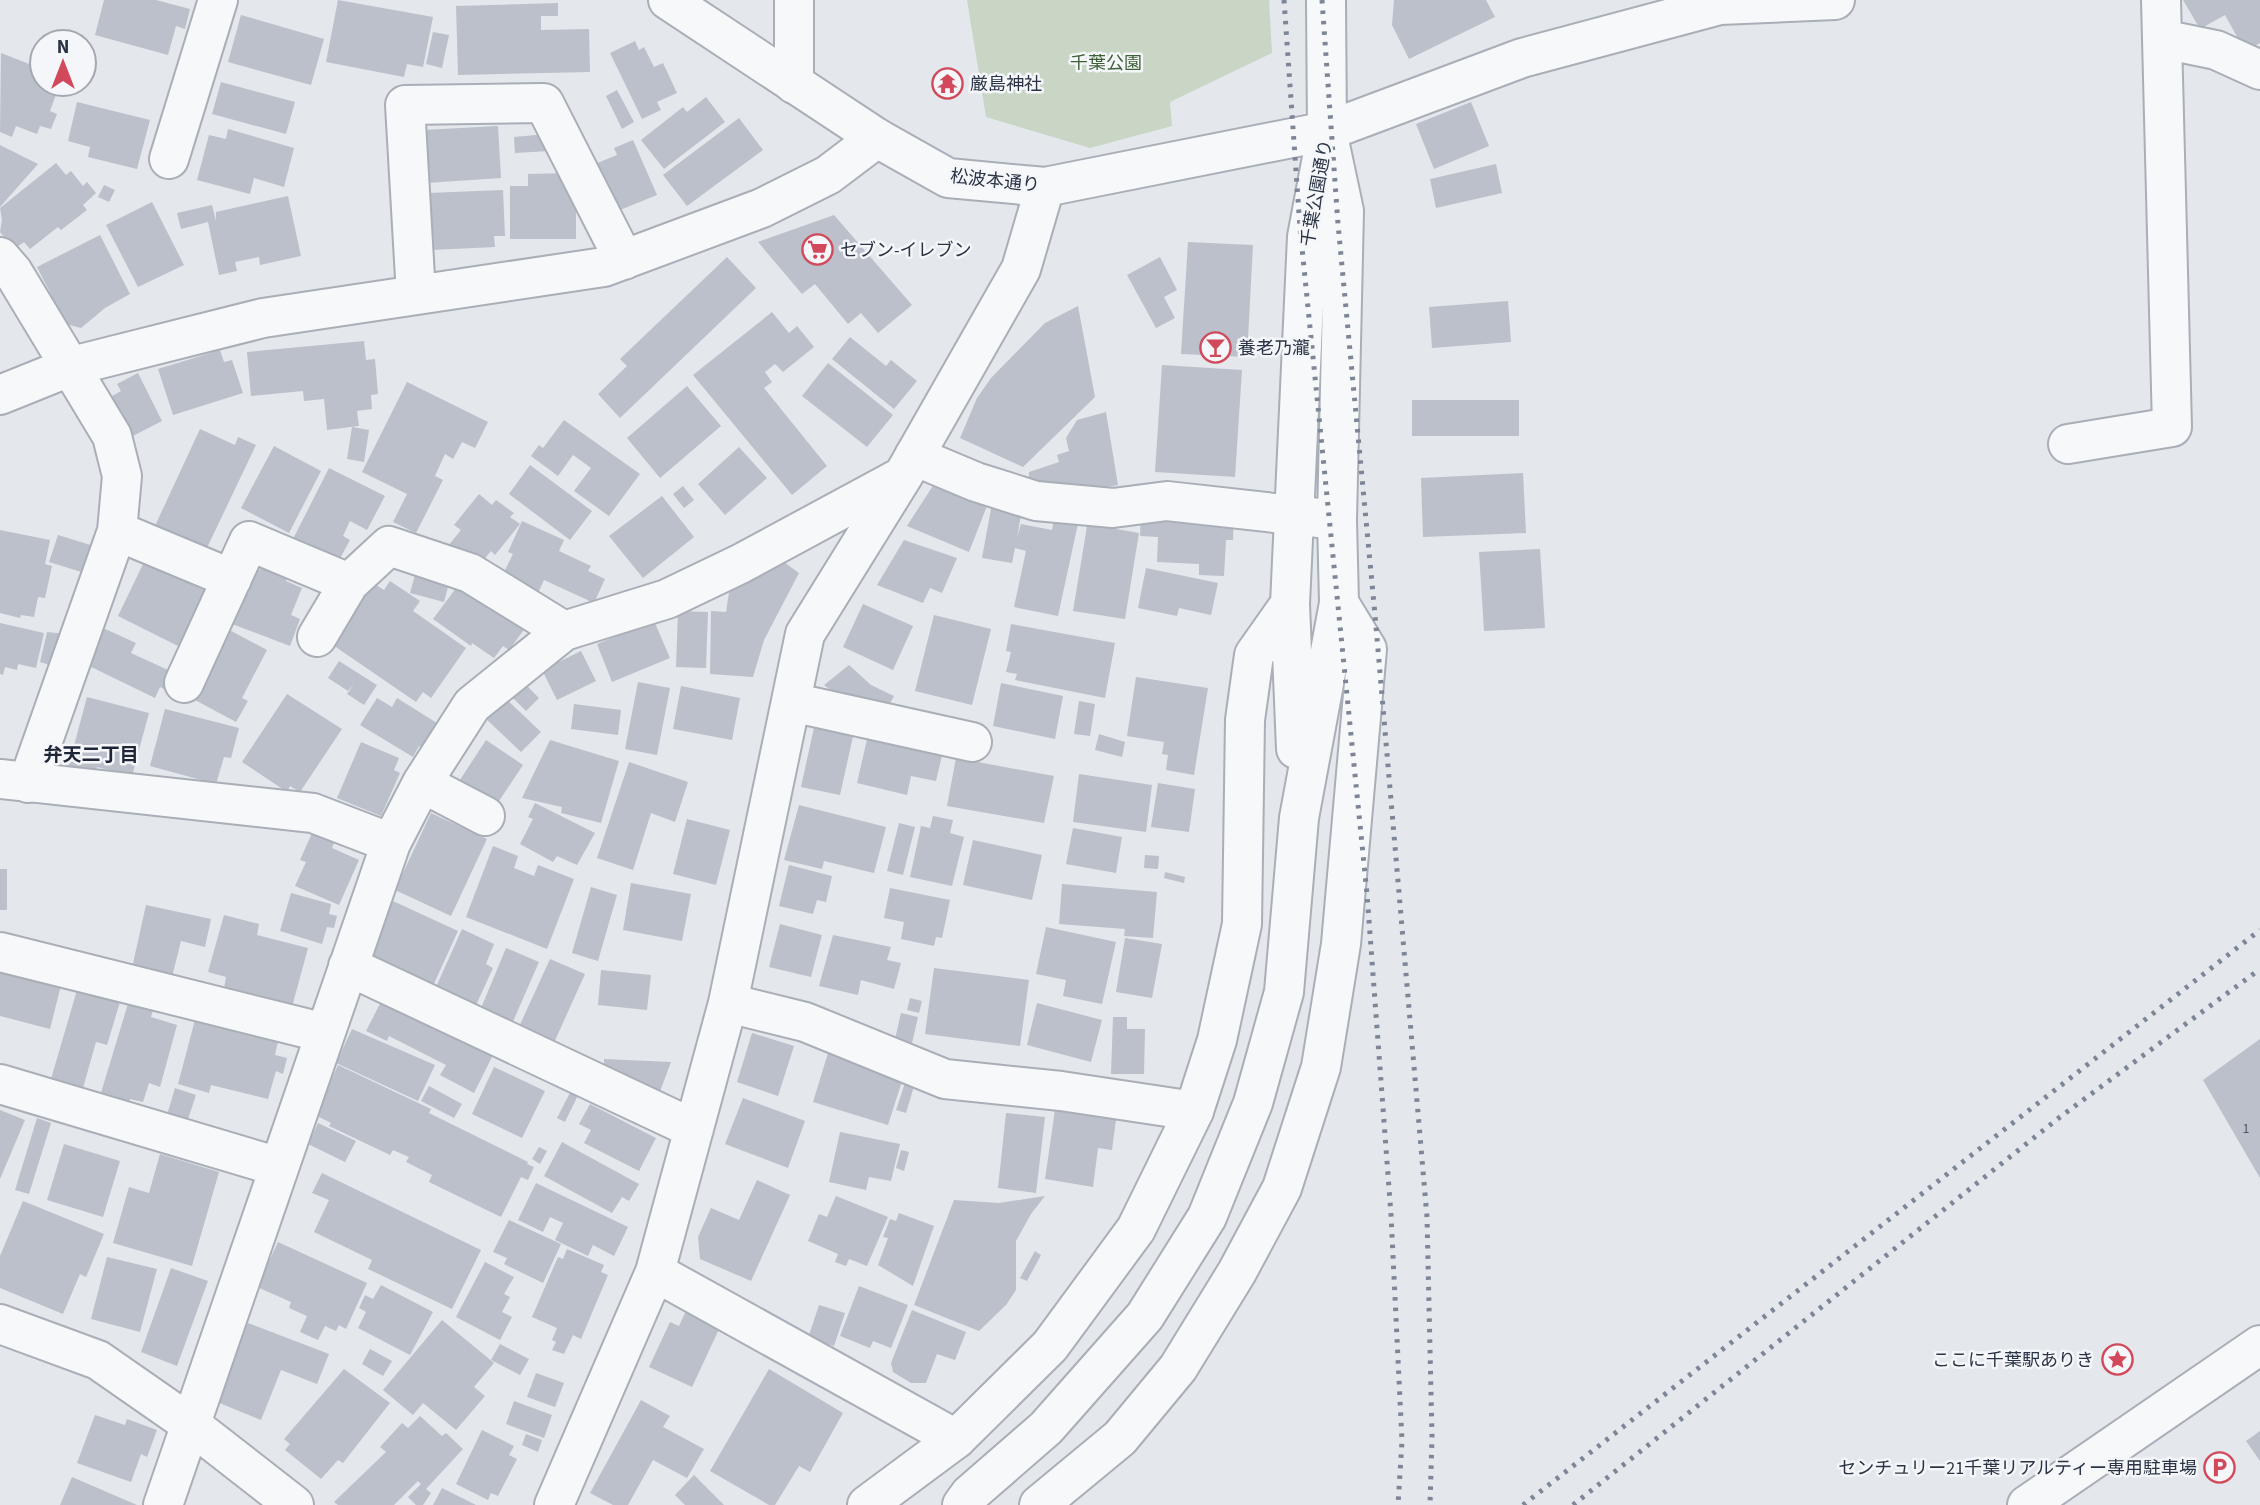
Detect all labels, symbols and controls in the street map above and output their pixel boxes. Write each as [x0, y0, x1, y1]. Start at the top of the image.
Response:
north arrow [28, 28, 98, 98]
text: N [57, 34, 69, 61]
park label: 千葉公園 [1070, 51, 1142, 76]
temple icon: 厳島神社 [930, 67, 964, 101]
place label: 厳島神社 [970, 72, 1042, 97]
street label: 千葉公園通り [1295, 138, 1339, 248]
street label: 松波本通り [949, 164, 1041, 198]
supermarket icon: セブン-イレブン [800, 233, 834, 267]
place label: セブン-イレブン [840, 238, 972, 263]
bar icon: 養老乃瀧 [1198, 331, 1232, 365]
place label: 養老乃瀧 [1238, 336, 1310, 361]
district label: 弁天二丁目 [43, 742, 139, 769]
house number: 1 [2243, 1119, 2250, 1139]
place icon: ここに千葉駅ありき [2100, 1343, 2134, 1377]
place label: ここに千葉駅ありき [1932, 1348, 2094, 1373]
parking icon: センチュリー21千葉リアルティー専用駐車場 [2203, 1451, 2237, 1485]
place label: センチュリー21千葉リアルティー専用駐車場 [1838, 1456, 2197, 1481]

